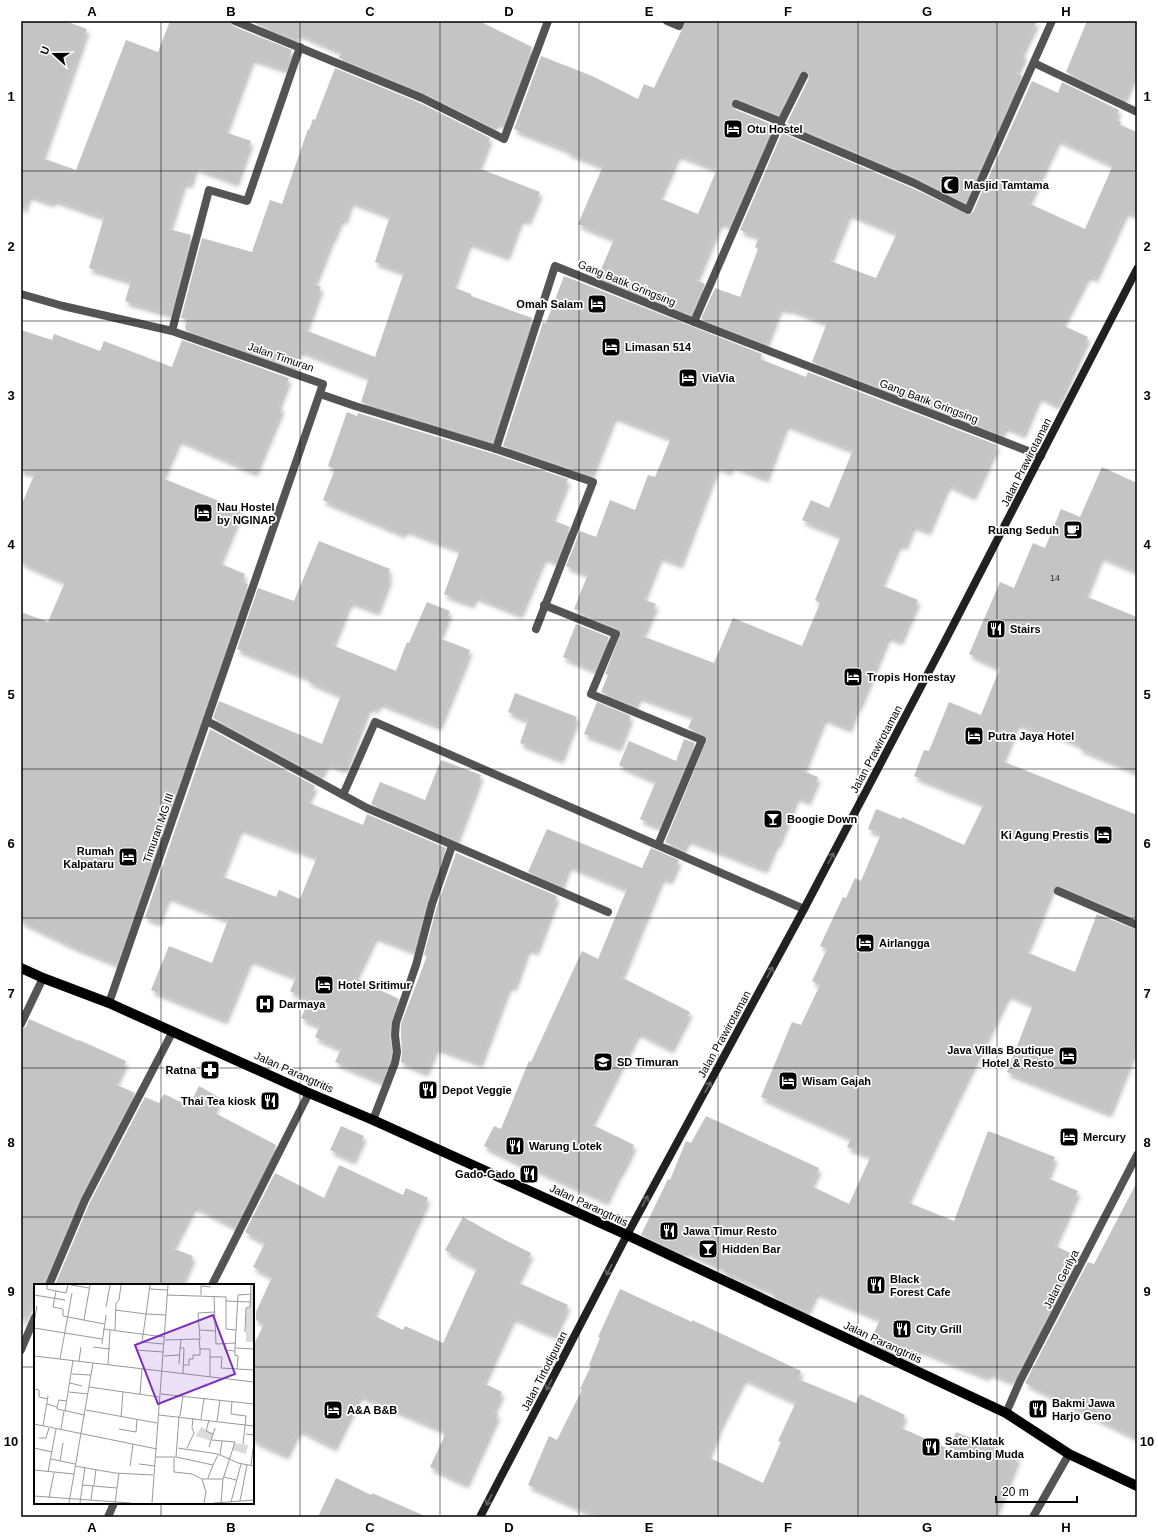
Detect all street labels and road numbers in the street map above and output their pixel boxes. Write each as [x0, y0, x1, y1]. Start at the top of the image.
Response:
street label: Gang Batik Gringsing [576, 258, 678, 308]
street label: Jalan Timuran [246, 340, 316, 374]
street label: Gang Batik Gringsing [878, 377, 980, 425]
street label: Jalan Prawirotaman [999, 416, 1053, 508]
street label: Jalan Prawirotaman [848, 703, 904, 795]
street label: Timuran MG III [140, 792, 176, 864]
street label: Jalan Prawirotaman [695, 989, 753, 1079]
street label: Jalan Parangtritis [253, 1049, 336, 1095]
street label: Jalan Parangtritis [548, 1182, 630, 1229]
street label: Jalan Gerilya [1041, 1247, 1081, 1310]
street label: Jalan Parangtritis [842, 1319, 924, 1366]
street label: Jalan Tirtodipuran [519, 1329, 569, 1413]

